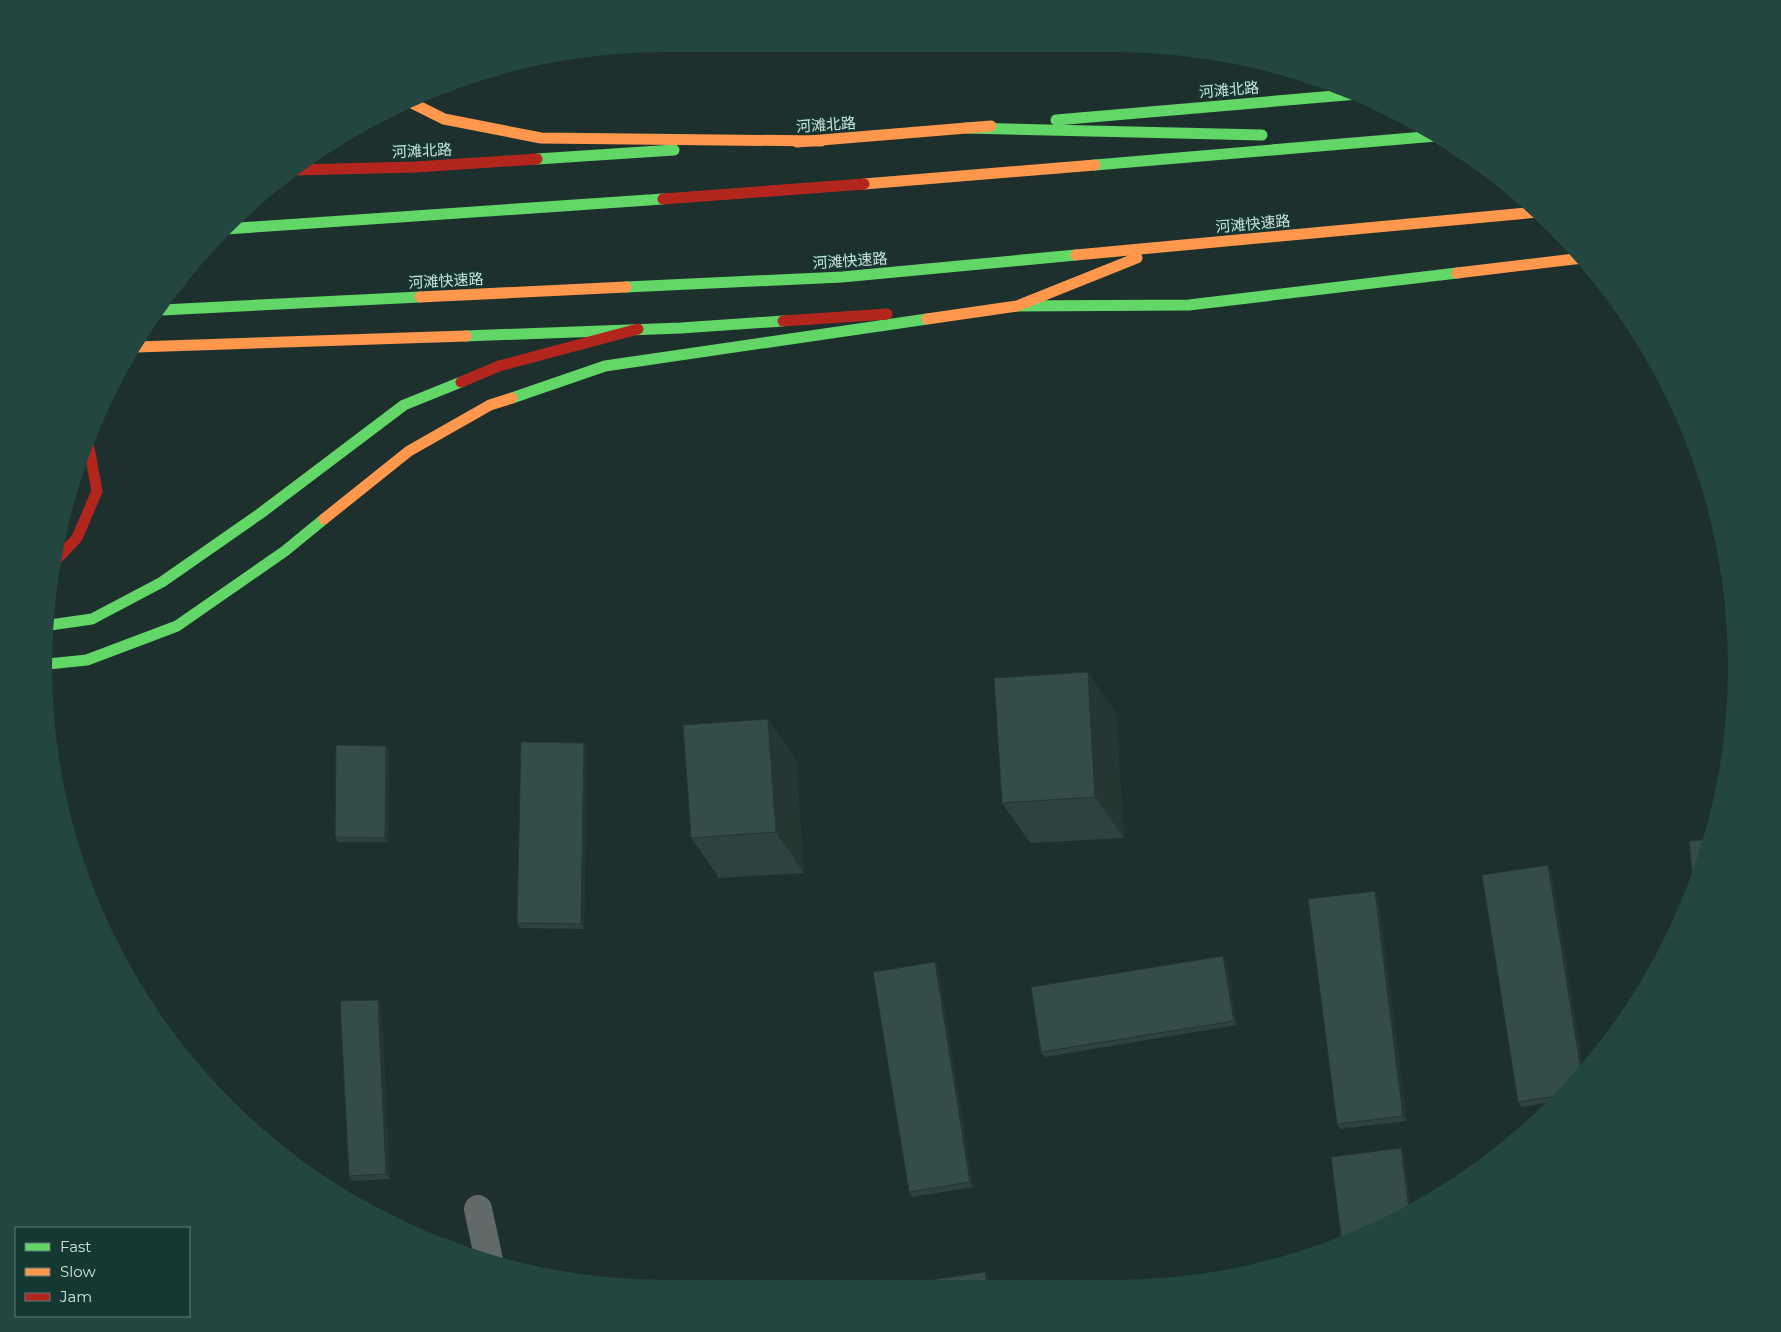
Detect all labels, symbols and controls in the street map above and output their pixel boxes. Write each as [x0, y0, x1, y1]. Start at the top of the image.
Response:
street label: 河滩北路 [1198, 77, 1260, 102]
street label: 河滩北路 [795, 113, 857, 136]
street label: 河滩北路 [392, 139, 452, 162]
street label: 河滩快速路 [1215, 211, 1291, 236]
street label: 河滩快速路 [812, 248, 888, 273]
street label: 河滩快速路 [408, 269, 484, 292]
legend [15, 1227, 190, 1317]
text: Fast [60, 1237, 91, 1256]
text: Slow [60, 1262, 96, 1281]
text: Jam [59, 1287, 92, 1306]

